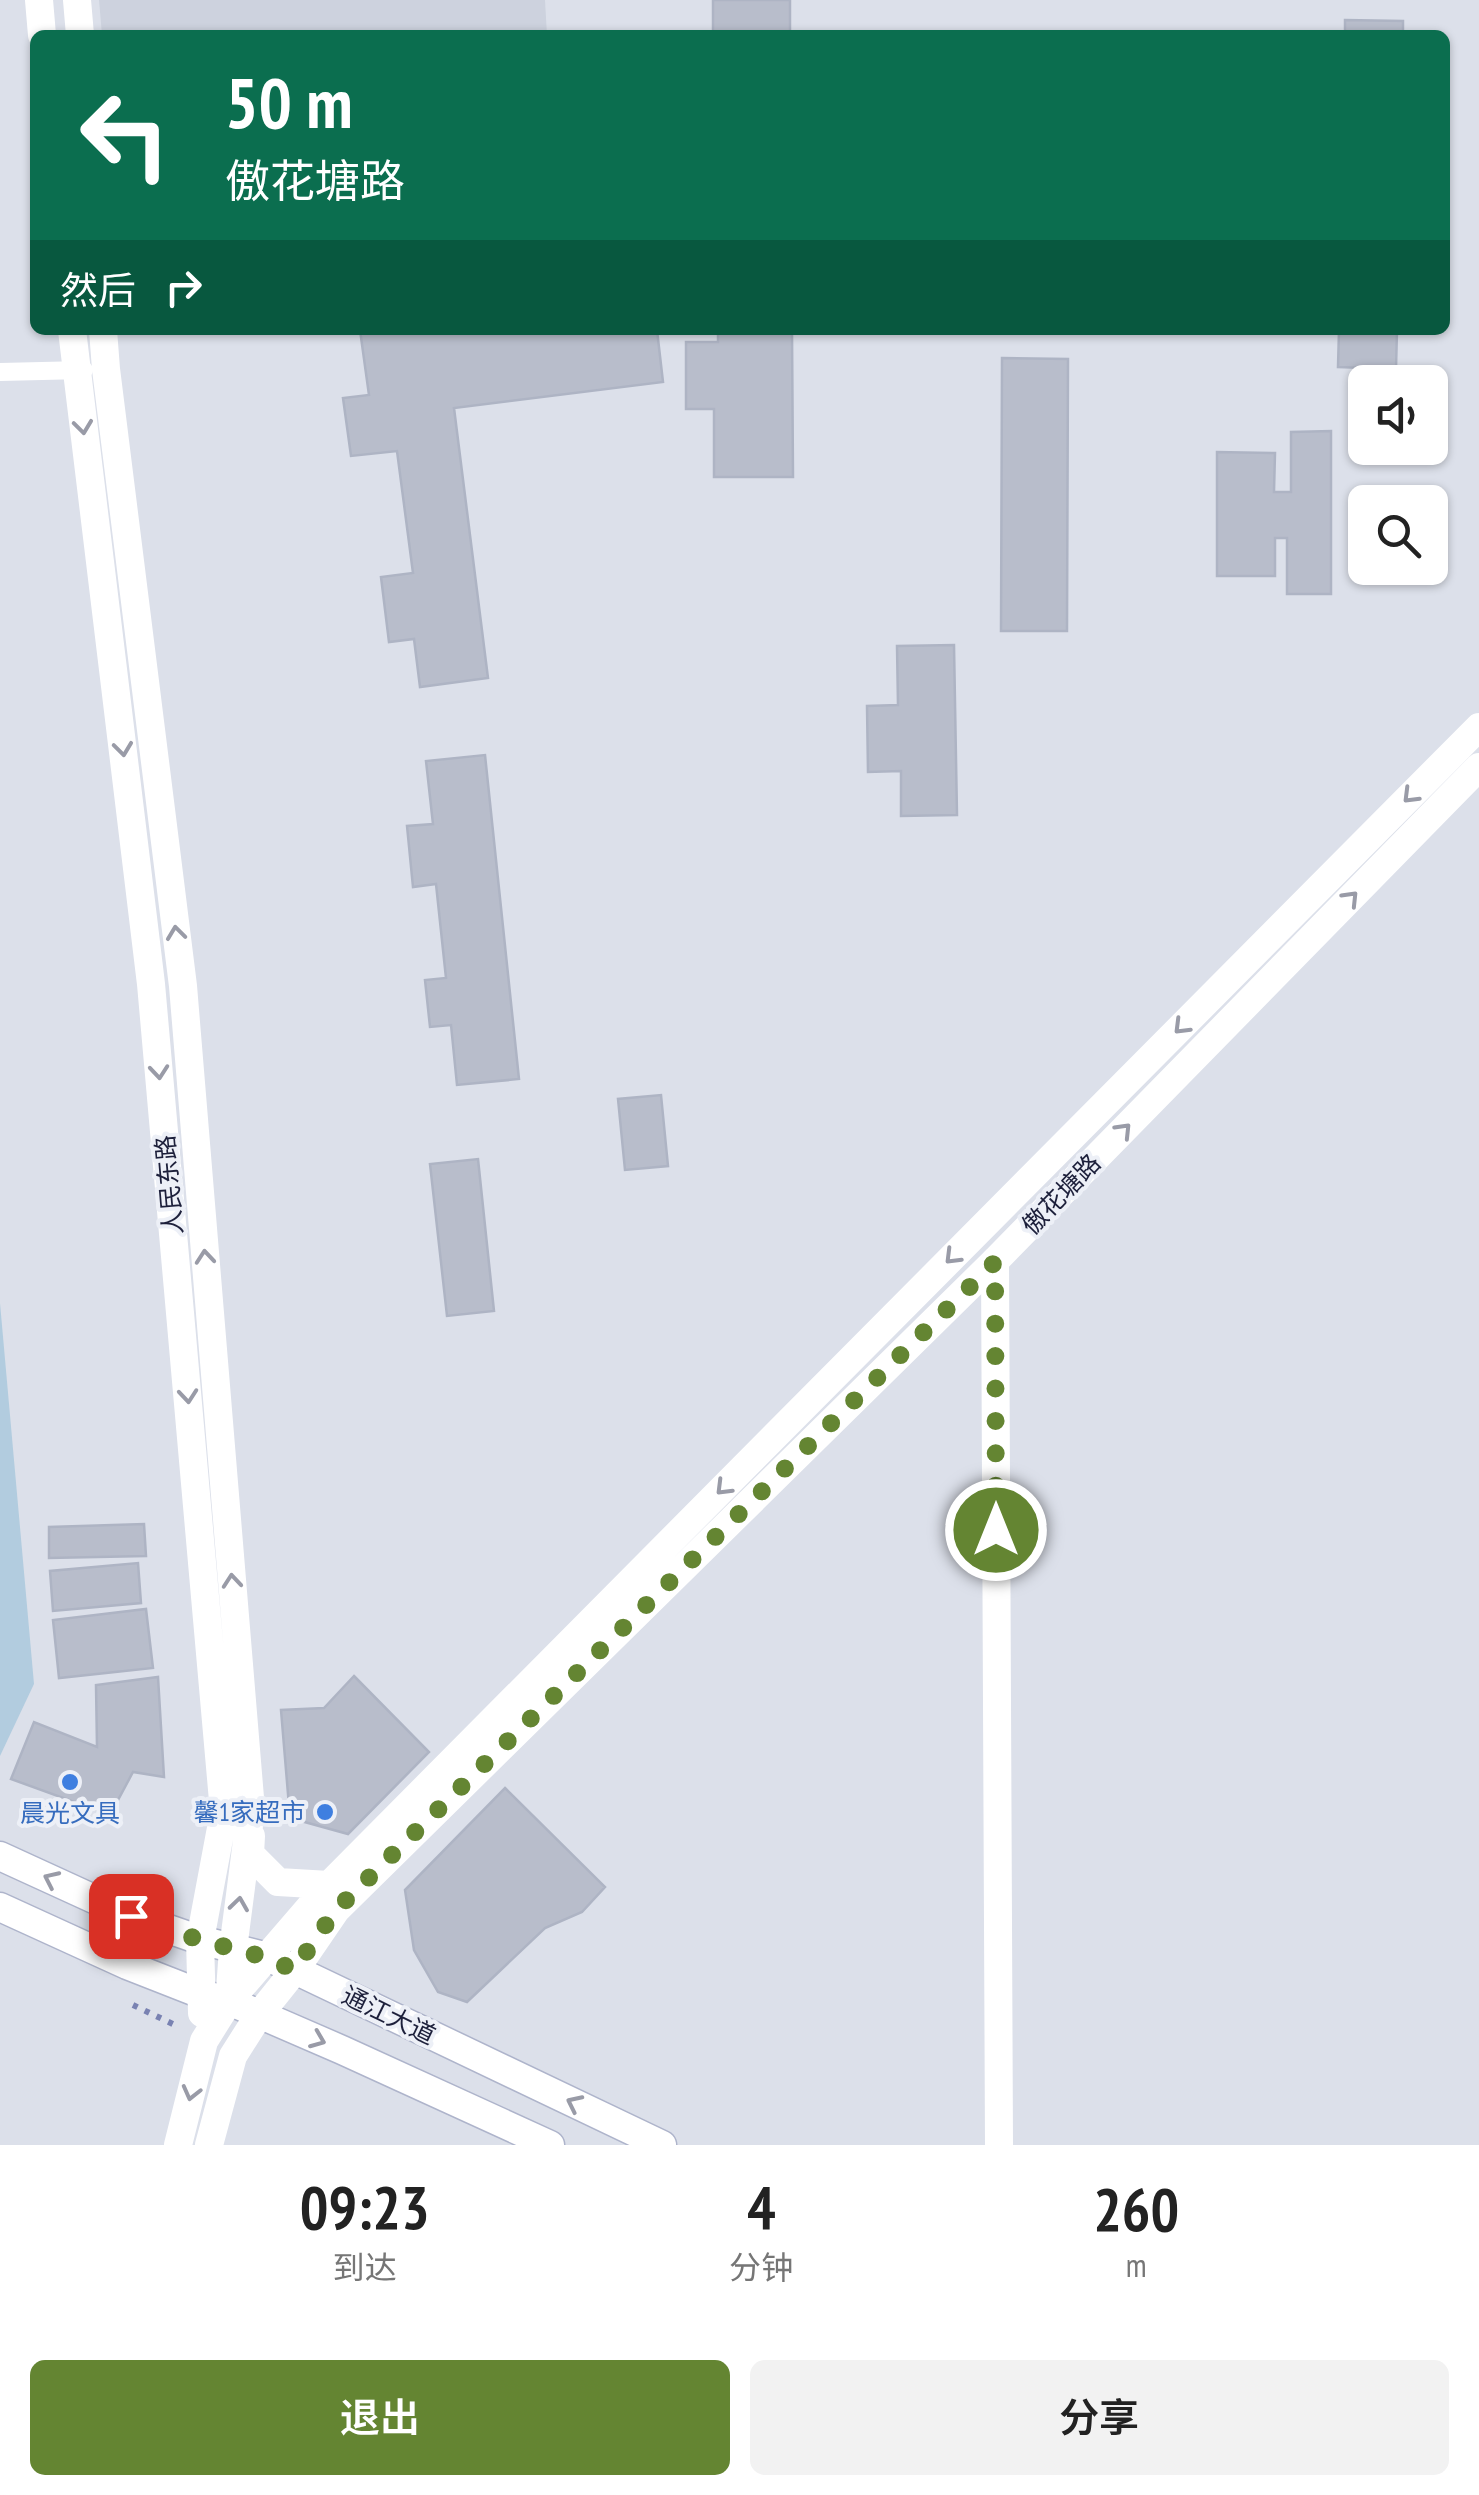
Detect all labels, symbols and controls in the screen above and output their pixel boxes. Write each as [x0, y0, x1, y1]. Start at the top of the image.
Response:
text: 50 m [225, 57, 353, 147]
icon: left [60, 70, 190, 200]
text: 傲花塘路 [225, 151, 405, 209]
icon: right [156, 260, 211, 315]
text: 然后 [60, 265, 136, 314]
map controls [1348, 365, 1448, 585]
button: sound [1348, 365, 1448, 465]
one-way arrow [72, 418, 93, 435]
button: search [1348, 485, 1448, 585]
one-way arrow [112, 742, 133, 758]
one-way arrow [1404, 785, 1422, 803]
one-way arrow [1339, 891, 1357, 909]
one-way arrow [166, 925, 187, 941]
one-way arrow [1175, 1015, 1193, 1033]
one-way arrow [148, 1065, 170, 1081]
one-way arrow [1112, 1124, 1130, 1142]
street label: 人民东路 [149, 1134, 189, 1236]
street label: 傲花塘路 [1015, 1147, 1107, 1241]
one-way arrow [946, 1246, 964, 1264]
one-way arrow [195, 1249, 217, 1265]
one-way arrow [176, 1389, 198, 1405]
one-way arrow [717, 1476, 735, 1494]
position arrow [944, 1478, 1048, 1582]
one-way arrow [222, 1573, 244, 1589]
marker: 晨光文具 [59, 1771, 81, 1793]
place label: 馨1家超市 [194, 1796, 305, 1828]
place label: 晨光文具 [20, 1797, 120, 1829]
marker: 馨1家超市 [314, 1801, 336, 1823]
one-way arrow [43, 1871, 61, 1891]
pin [89, 1874, 174, 1959]
icon: arrive [104, 1889, 159, 1944]
one-way arrow [228, 1896, 249, 1912]
street label: 通江大道 [337, 1979, 441, 2051]
one-way arrow [308, 2028, 326, 2048]
one-way arrow [181, 2084, 202, 2101]
one-way arrow [566, 2096, 584, 2115]
text: 09:23 [300, 2168, 430, 2246]
text: 4 [747, 2168, 776, 2246]
text: 260 [1093, 2170, 1179, 2248]
text: m [1126, 2244, 1147, 2286]
text: 到达 [333, 2246, 397, 2288]
text: 分钟 [729, 2246, 793, 2288]
button: 退出 [30, 2360, 730, 2475]
button: 分享 [750, 2360, 1449, 2475]

